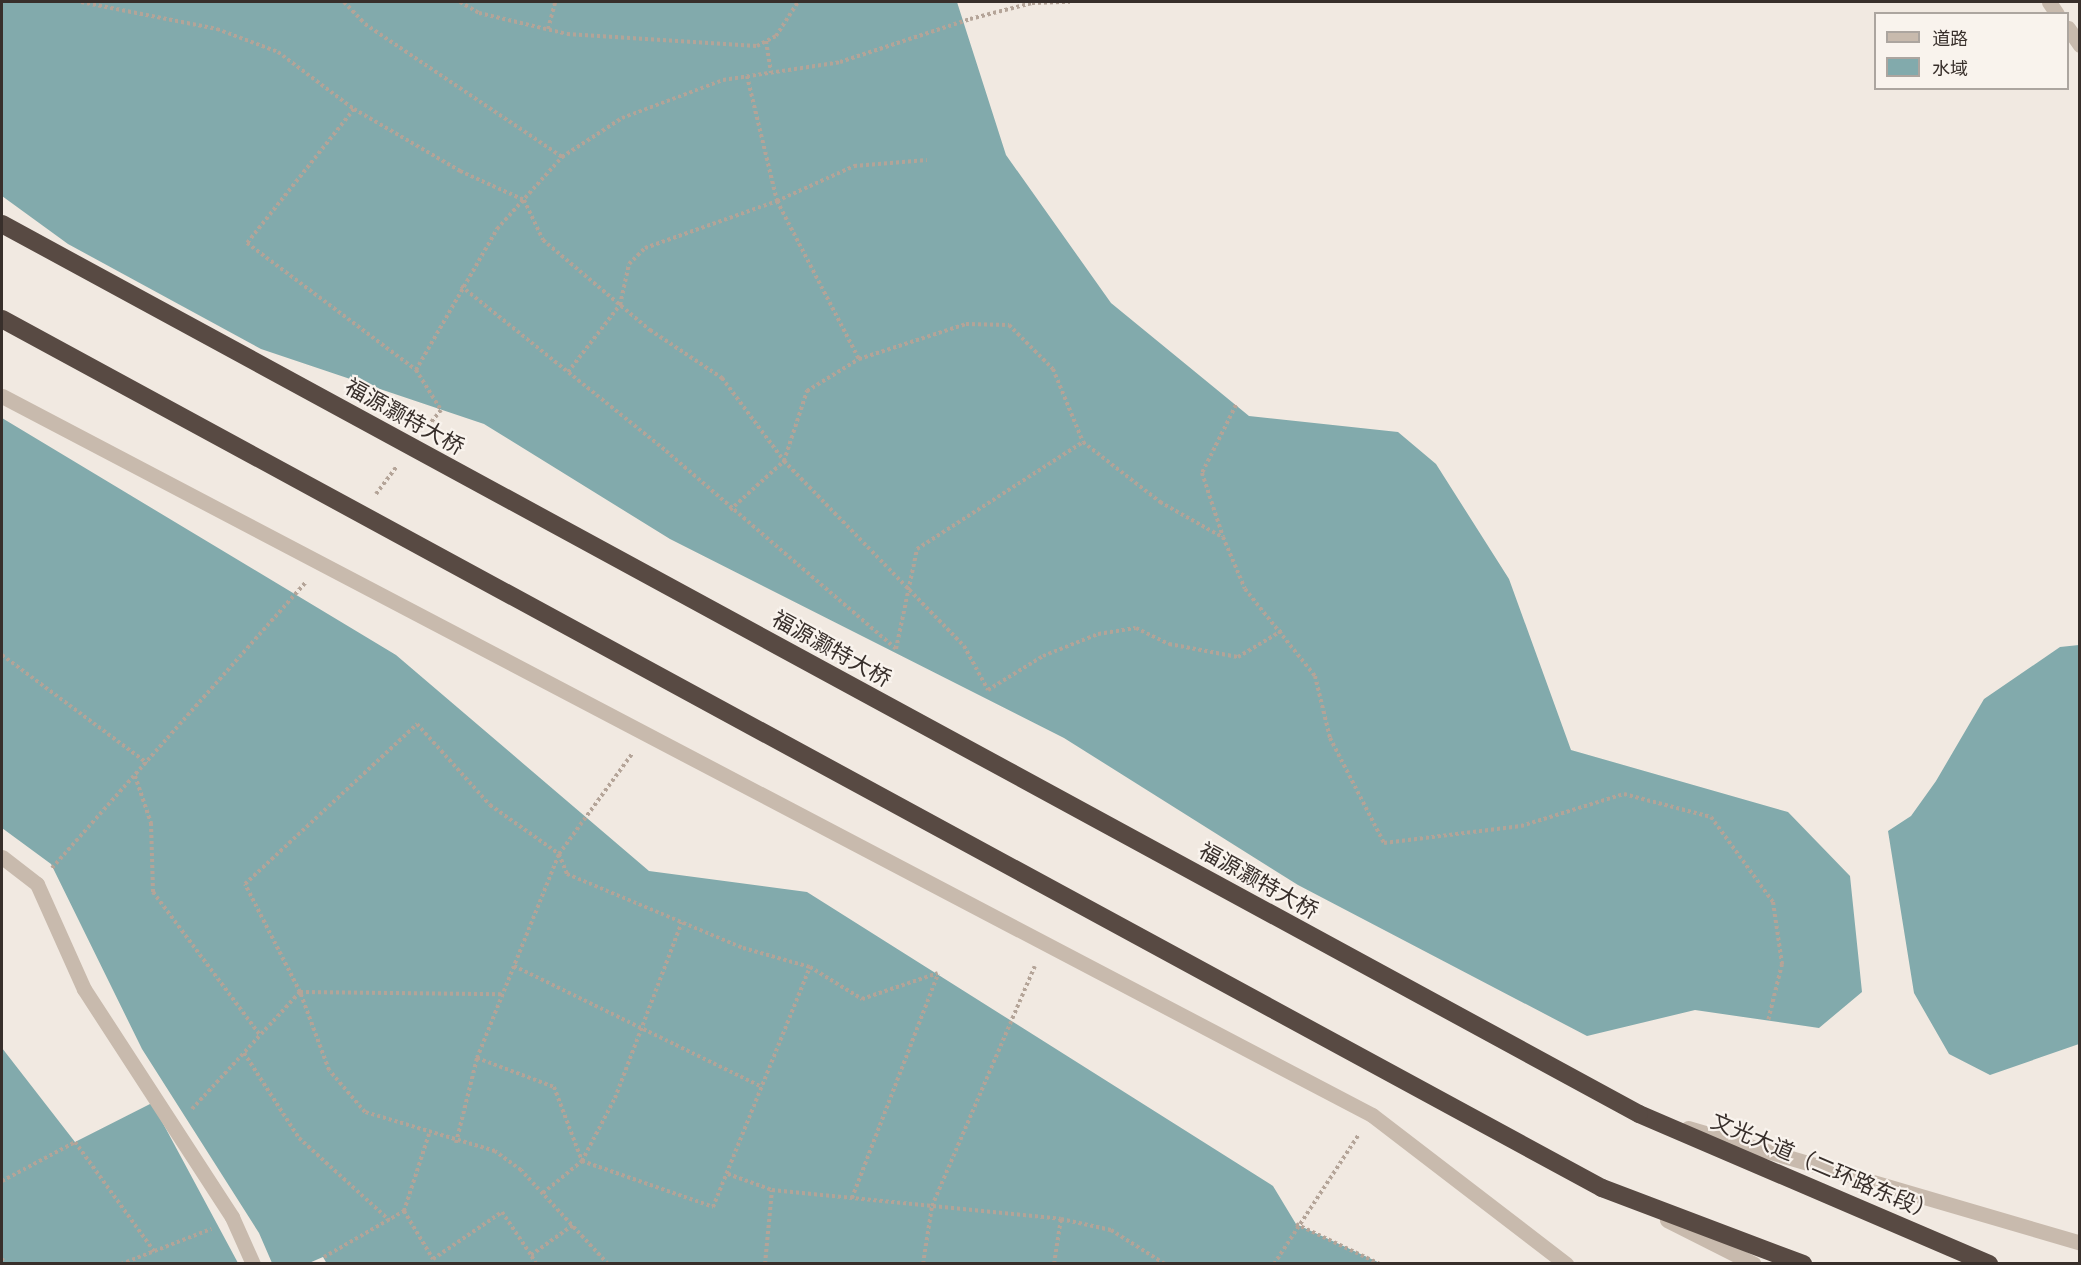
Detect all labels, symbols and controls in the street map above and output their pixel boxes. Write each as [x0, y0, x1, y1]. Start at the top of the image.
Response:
legend [1874, 12, 2069, 90]
text: 道路 [1932, 27, 1968, 49]
text: 水域 [1932, 57, 1968, 79]
street label: 福源灏特大桥 [341, 372, 469, 460]
street label: 福源灏特大桥 [768, 604, 896, 692]
street label: 福源灏特大桥 [1195, 836, 1323, 924]
street label: 文光大道（二环路东段） [1707, 1107, 1941, 1225]

